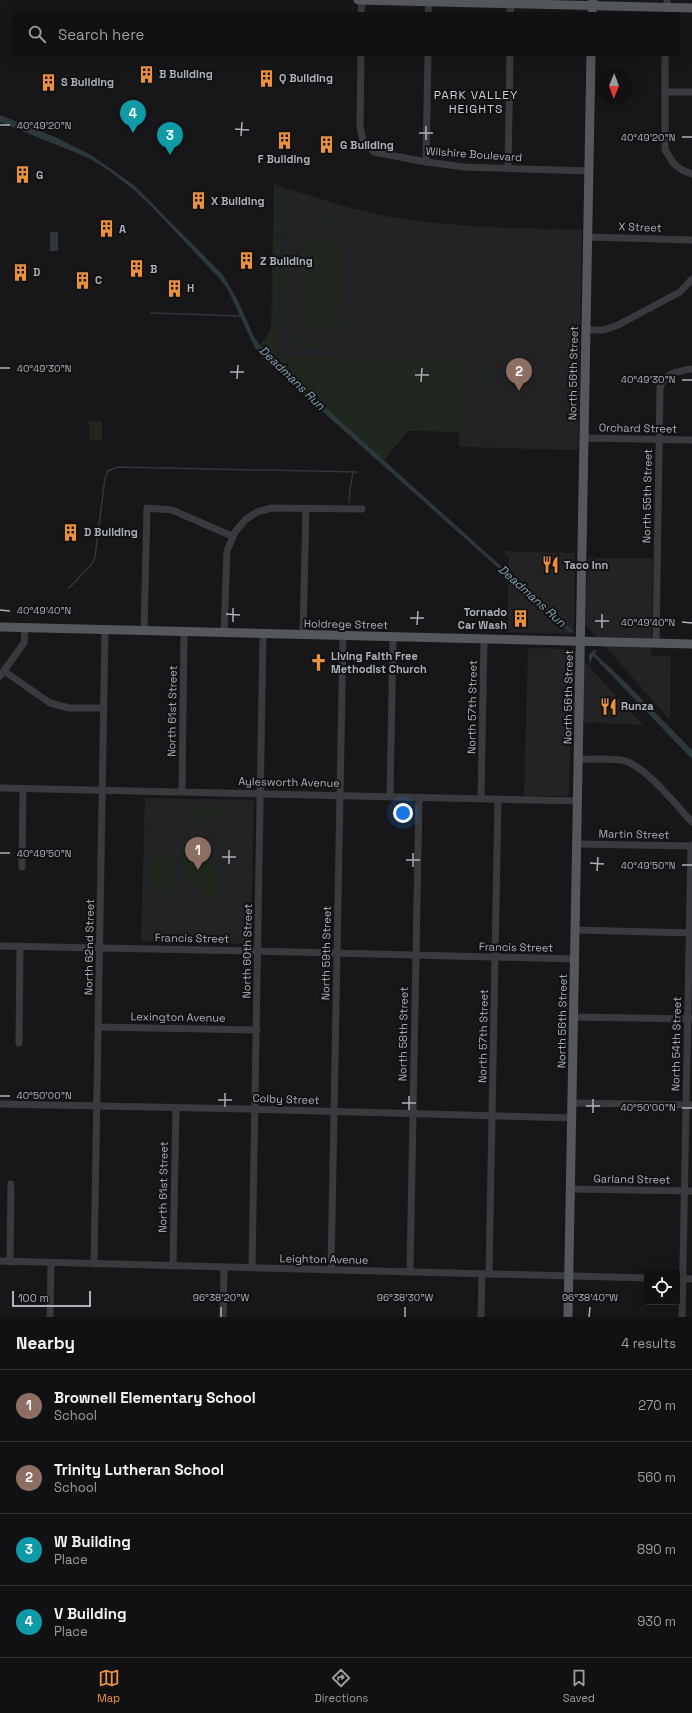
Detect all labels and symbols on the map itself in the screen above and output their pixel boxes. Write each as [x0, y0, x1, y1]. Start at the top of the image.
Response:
building icon: B Building [136, 64, 156, 84]
place label: B Building [159, 67, 213, 81]
building icon: Q Building [256, 68, 276, 88]
north arrow [596, 68, 632, 104]
place label: Q Building [279, 71, 333, 85]
building icon: S Building [38, 72, 58, 92]
place label: S Building [61, 75, 114, 89]
district label: PARK VALLEY HEIGHTS [434, 87, 518, 117]
pin: 4 [120, 100, 146, 133]
text: 40°49'20"N [17, 119, 71, 132]
pin: 3 [157, 122, 183, 155]
building icon: F Building [274, 131, 294, 151]
text: 40°49'20"N [621, 131, 675, 144]
building icon: G Building [317, 135, 337, 155]
place label: G Building [340, 138, 394, 152]
street label: Wilshire Boulevard [425, 144, 523, 164]
place label: F Building [258, 152, 310, 166]
building icon: G [13, 165, 33, 185]
place label: G [36, 168, 43, 182]
building icon: X Building [188, 191, 208, 211]
place label: X Building [211, 194, 265, 208]
building icon: A [96, 219, 116, 239]
street label: X Street [618, 219, 662, 235]
place label: A [119, 222, 126, 236]
building icon: Z Building [237, 251, 257, 271]
place label: Z Building [260, 254, 313, 268]
building icon: B [127, 259, 147, 279]
building icon: D [10, 262, 30, 282]
place label: B [150, 262, 157, 276]
place label: D [33, 265, 40, 279]
building icon: C [72, 270, 92, 290]
place label: C [95, 273, 102, 287]
building icon: H [164, 278, 184, 298]
place label: H [187, 281, 194, 295]
street label: North 56th Street [565, 326, 581, 420]
water label: Deadmans Run [256, 342, 329, 414]
pin: 2 [506, 358, 532, 391]
text: 40°49'30"N [17, 362, 71, 375]
text: 40°49'30"N [621, 373, 675, 386]
street label: Orchard Street [599, 420, 677, 436]
street label: North 55th Street [639, 449, 655, 543]
building icon: D Building [61, 522, 81, 542]
place label: D Building [84, 525, 138, 539]
restaurant icon: Taco Inn [541, 555, 561, 575]
place label: Taco Inn [564, 558, 608, 572]
water label: Deadmans Run [495, 561, 570, 631]
text: 40°49'40"N [17, 604, 71, 617]
place label: Tornado Car Wash [458, 605, 507, 632]
building icon: Tornado Car Wash [510, 608, 530, 628]
street label: Holdrege Street [304, 616, 388, 632]
text: 40°49'40"N [621, 616, 675, 629]
place label: Living Faith Free Methodist Church [331, 649, 427, 676]
street label: North 56th Street [560, 650, 576, 744]
church icon: Living Faith Free Methodist Church [308, 652, 328, 672]
street label: North 57th Street [464, 660, 480, 754]
street label: North 61st Street [164, 665, 180, 757]
restaurant icon: Runza [598, 696, 618, 716]
place label: Runza [621, 699, 654, 713]
street label: Aylesworth Avenue [238, 774, 340, 790]
your location [393, 803, 413, 823]
street label: Martin Street [598, 826, 670, 842]
pin: 1 [185, 837, 211, 870]
text: 40°49'50"N [17, 847, 71, 860]
text: 40°49'50"N [621, 859, 675, 872]
street label: North 62nd Street [81, 899, 97, 995]
street label: North 60th Street [239, 903, 255, 999]
street label: North 59th Street [318, 906, 334, 1000]
street label: Francis Street [155, 930, 229, 946]
street label: Francis Street [479, 939, 553, 955]
street label: North 56th Street [554, 974, 570, 1068]
street label: North 58th Street [395, 987, 411, 1081]
street label: North 57th Street [475, 989, 491, 1083]
street label: North 54th Street [668, 997, 684, 1091]
street label: Lexington Avenue [130, 1009, 226, 1025]
text: 40°50'00"N [16, 1089, 72, 1102]
street label: Colby Street [252, 1091, 320, 1107]
text: 40°50'00"N [620, 1101, 676, 1114]
street label: North 61st Street [155, 1141, 171, 1233]
street label: Garland Street [593, 1171, 671, 1187]
street label: Leighton Avenue [280, 1251, 368, 1267]
scale bar [12, 1289, 91, 1308]
text: 96°38'20"W [193, 1291, 249, 1304]
text: 96°38'30"W [377, 1291, 433, 1304]
text: 96°38'40"W [562, 1291, 618, 1304]

